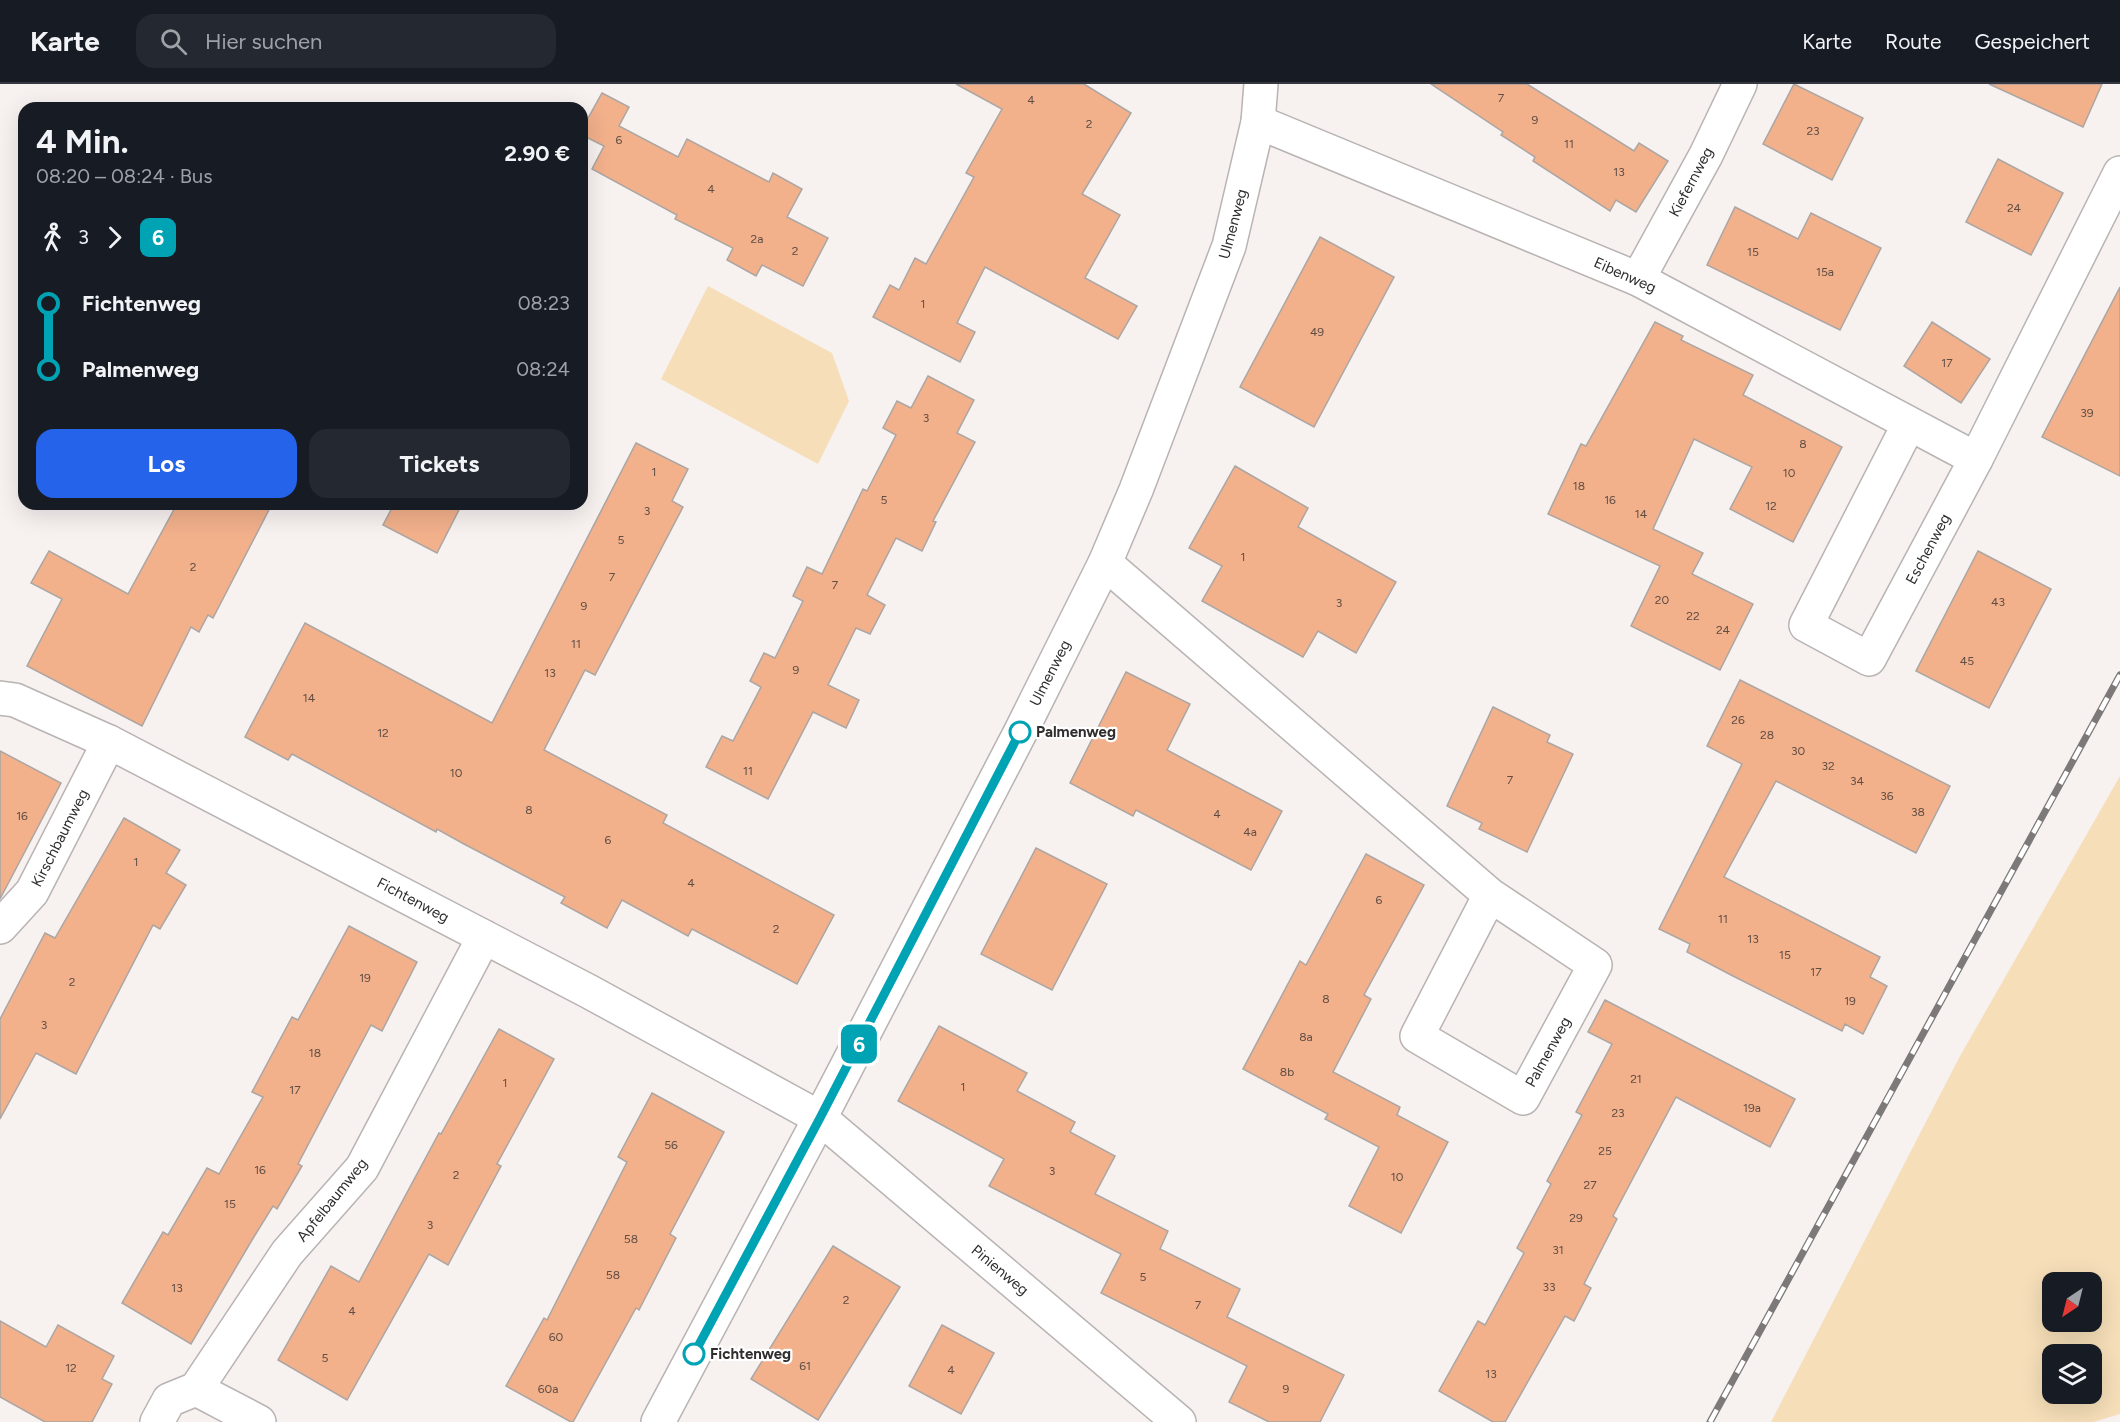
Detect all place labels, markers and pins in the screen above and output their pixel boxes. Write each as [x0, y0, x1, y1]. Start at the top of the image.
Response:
marker: Palmenweg [1009, 721, 1031, 743]
place label: Palmenweg [1036, 723, 1116, 741]
marker: Fichtenweg [683, 1343, 705, 1365]
place label: Fichtenweg [710, 1345, 791, 1363]

